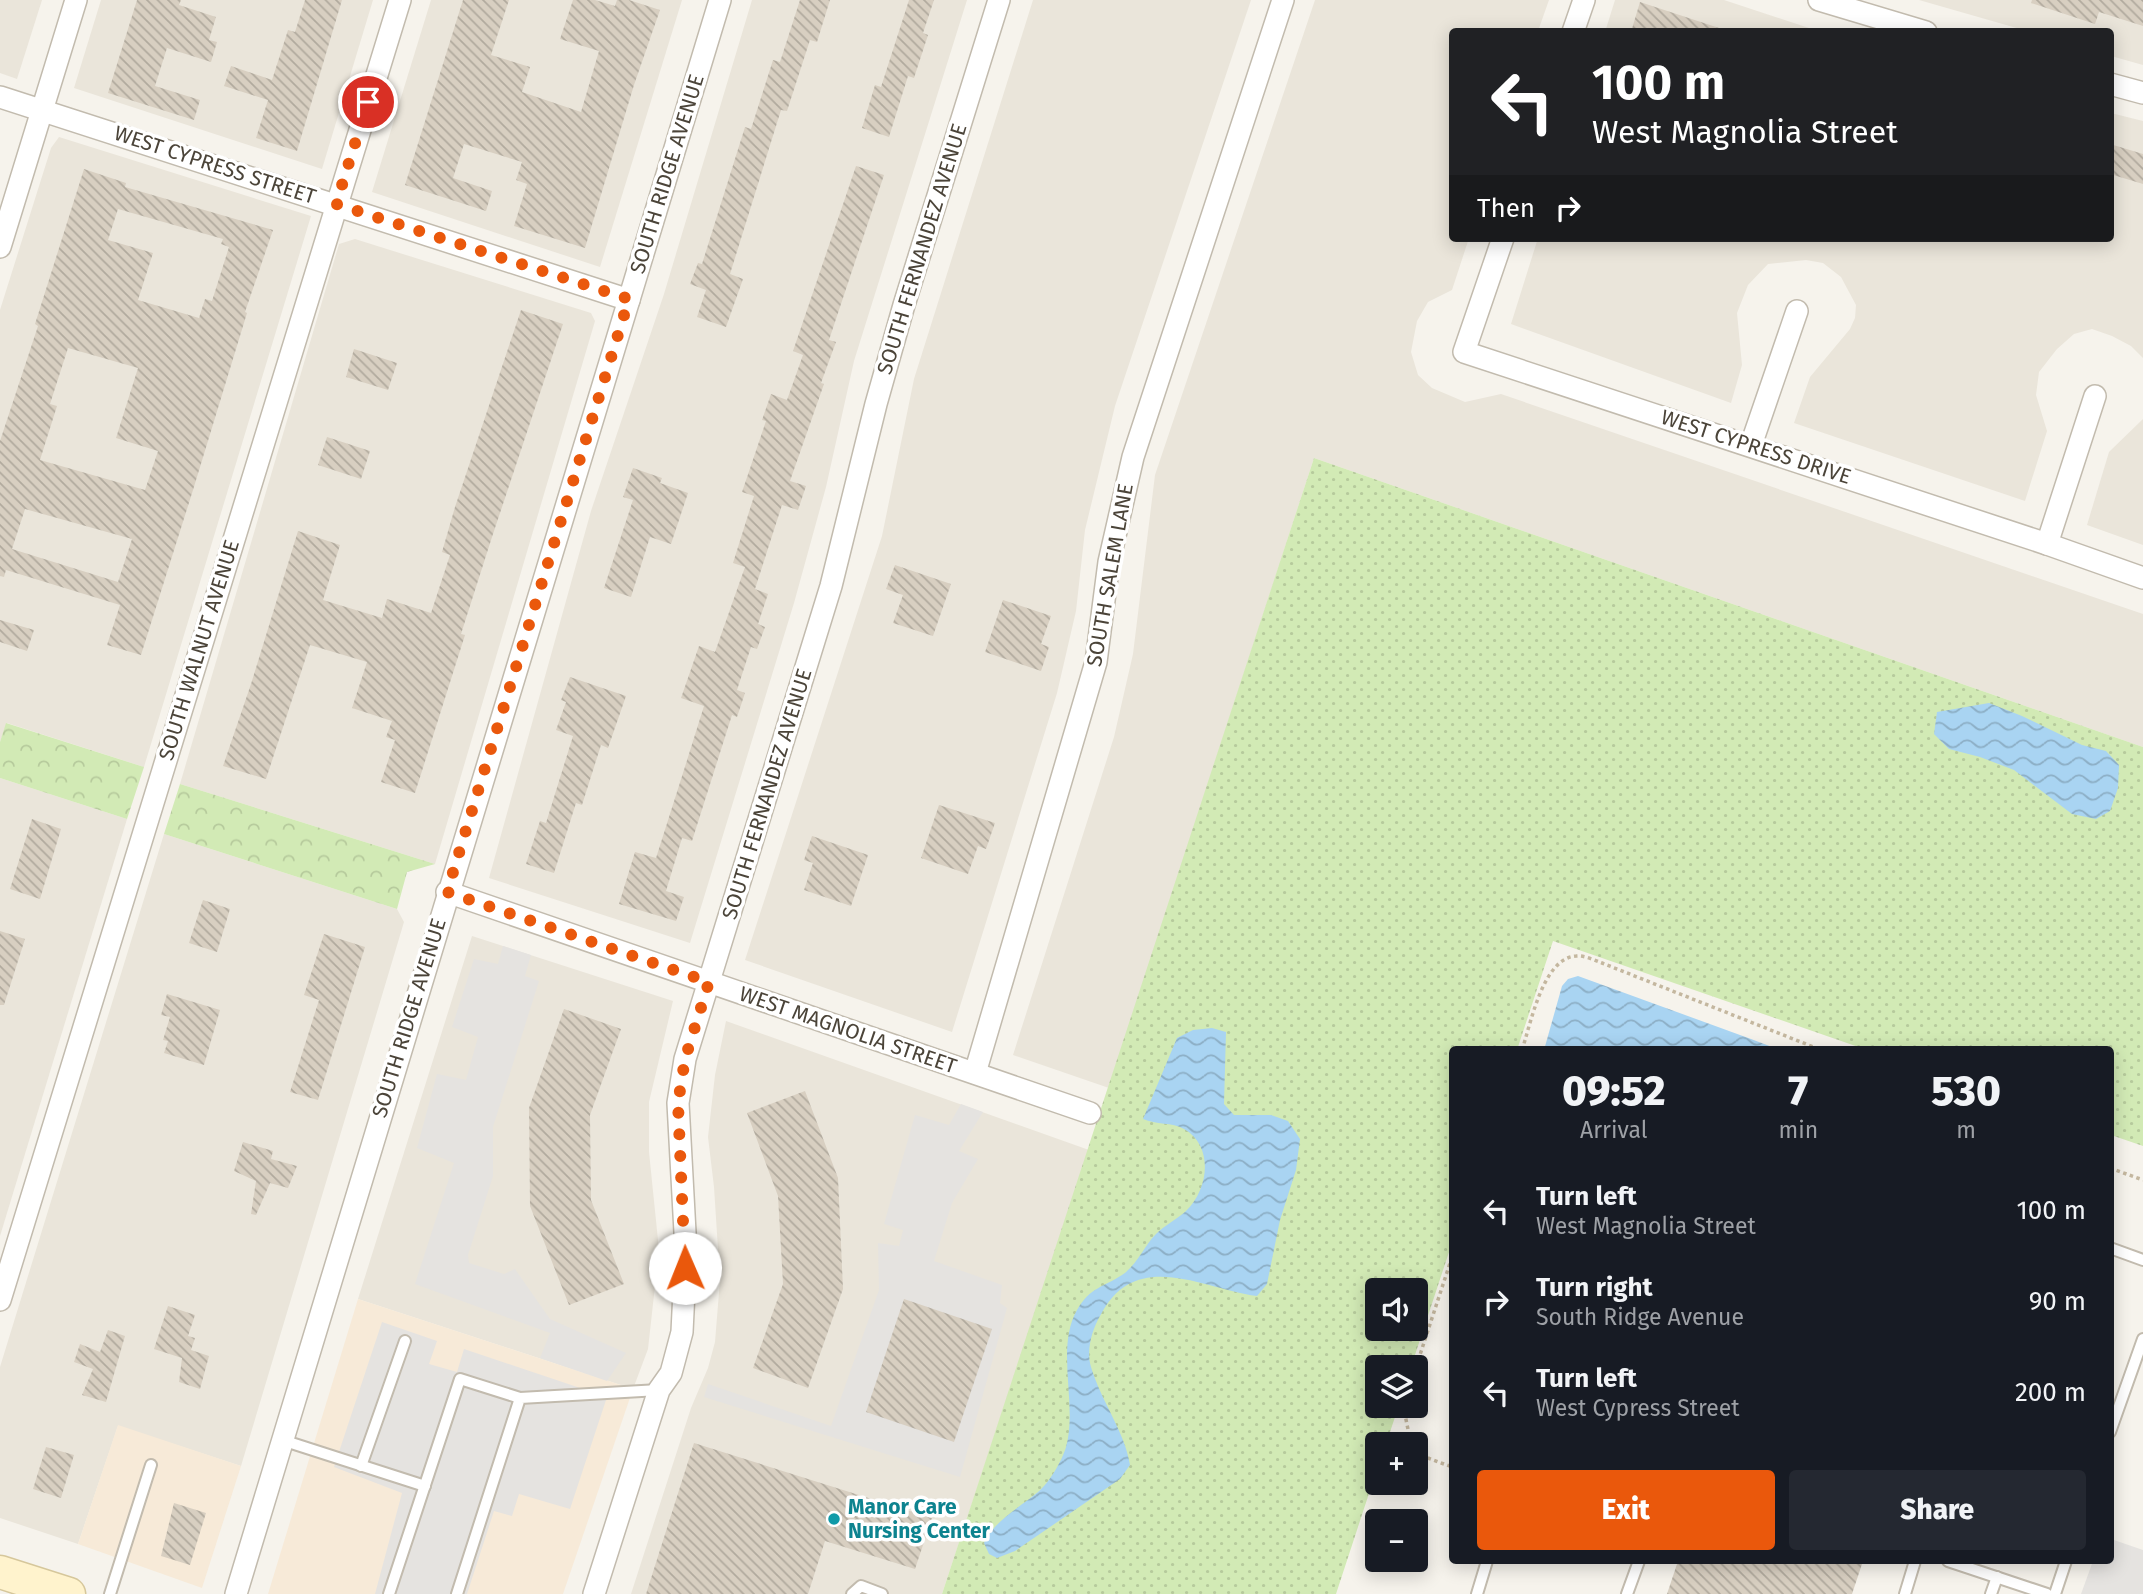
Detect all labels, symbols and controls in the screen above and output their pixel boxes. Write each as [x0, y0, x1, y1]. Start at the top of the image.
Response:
text: 100 m [1592, 53, 1725, 112]
icon: left [1477, 56, 1568, 147]
street label: SOUTH RIDGE AVENUE [624, 71, 710, 277]
pin [338, 72, 398, 132]
icon: arrive [349, 83, 387, 121]
text: West Magnolia Street [1592, 113, 1898, 151]
street label: WEST CYPRESS STREET [111, 120, 319, 210]
street label: SOUTH FERNANDEZ AVENUE [871, 121, 973, 377]
icon: right [1549, 189, 1587, 227]
text: Then [1477, 193, 1535, 224]
street label: WEST CYPRESS DRIVE [1658, 404, 1854, 490]
street label: SOUTH SALEM LANE [1081, 481, 1139, 669]
street label: SOUTH WALNUT AVENUE [153, 537, 245, 763]
street label: SOUTH FERNANDEZ AVENUE [716, 666, 818, 922]
street label: SOUTH RIDGE AVENUE [366, 915, 452, 1121]
street label: WEST MAGNOLIA STREET [736, 981, 960, 1079]
text: 09:52 [1562, 1066, 1665, 1116]
text: 7 [1788, 1066, 1808, 1116]
text: 530 [1931, 1066, 2001, 1116]
text: Arrival [1580, 1116, 1647, 1144]
text: min [1778, 1116, 1818, 1144]
text: m [1956, 1116, 1976, 1144]
text: Turn left [1536, 1181, 1637, 1212]
icon: left [1477, 1192, 1515, 1230]
text: 100 m [2017, 1195, 2086, 1226]
text: West Magnolia Street [1536, 1212, 1756, 1240]
position arrow [648, 1231, 722, 1305]
text: Turn right [1536, 1272, 1653, 1303]
map controls [1365, 1278, 1428, 1572]
button: sound [1365, 1278, 1428, 1341]
icon: right [1477, 1283, 1515, 1321]
text: 90 m [2029, 1286, 2086, 1317]
text: South Ridge Avenue [1536, 1303, 1744, 1331]
button: layers [1365, 1355, 1428, 1418]
text: Turn left [1536, 1363, 1637, 1394]
icon: left [1477, 1374, 1515, 1412]
text: 200 m [2015, 1377, 2086, 1408]
text: West Cypress Street [1536, 1394, 1740, 1422]
button: + [1365, 1432, 1428, 1495]
button: Exit [1477, 1470, 1775, 1550]
button: Share [1789, 1470, 2086, 1550]
place label: Manor Care Nursing Center [848, 1494, 991, 1544]
button: − [1365, 1509, 1428, 1572]
marker: Manor Care Nursing Center [826, 1511, 842, 1527]

